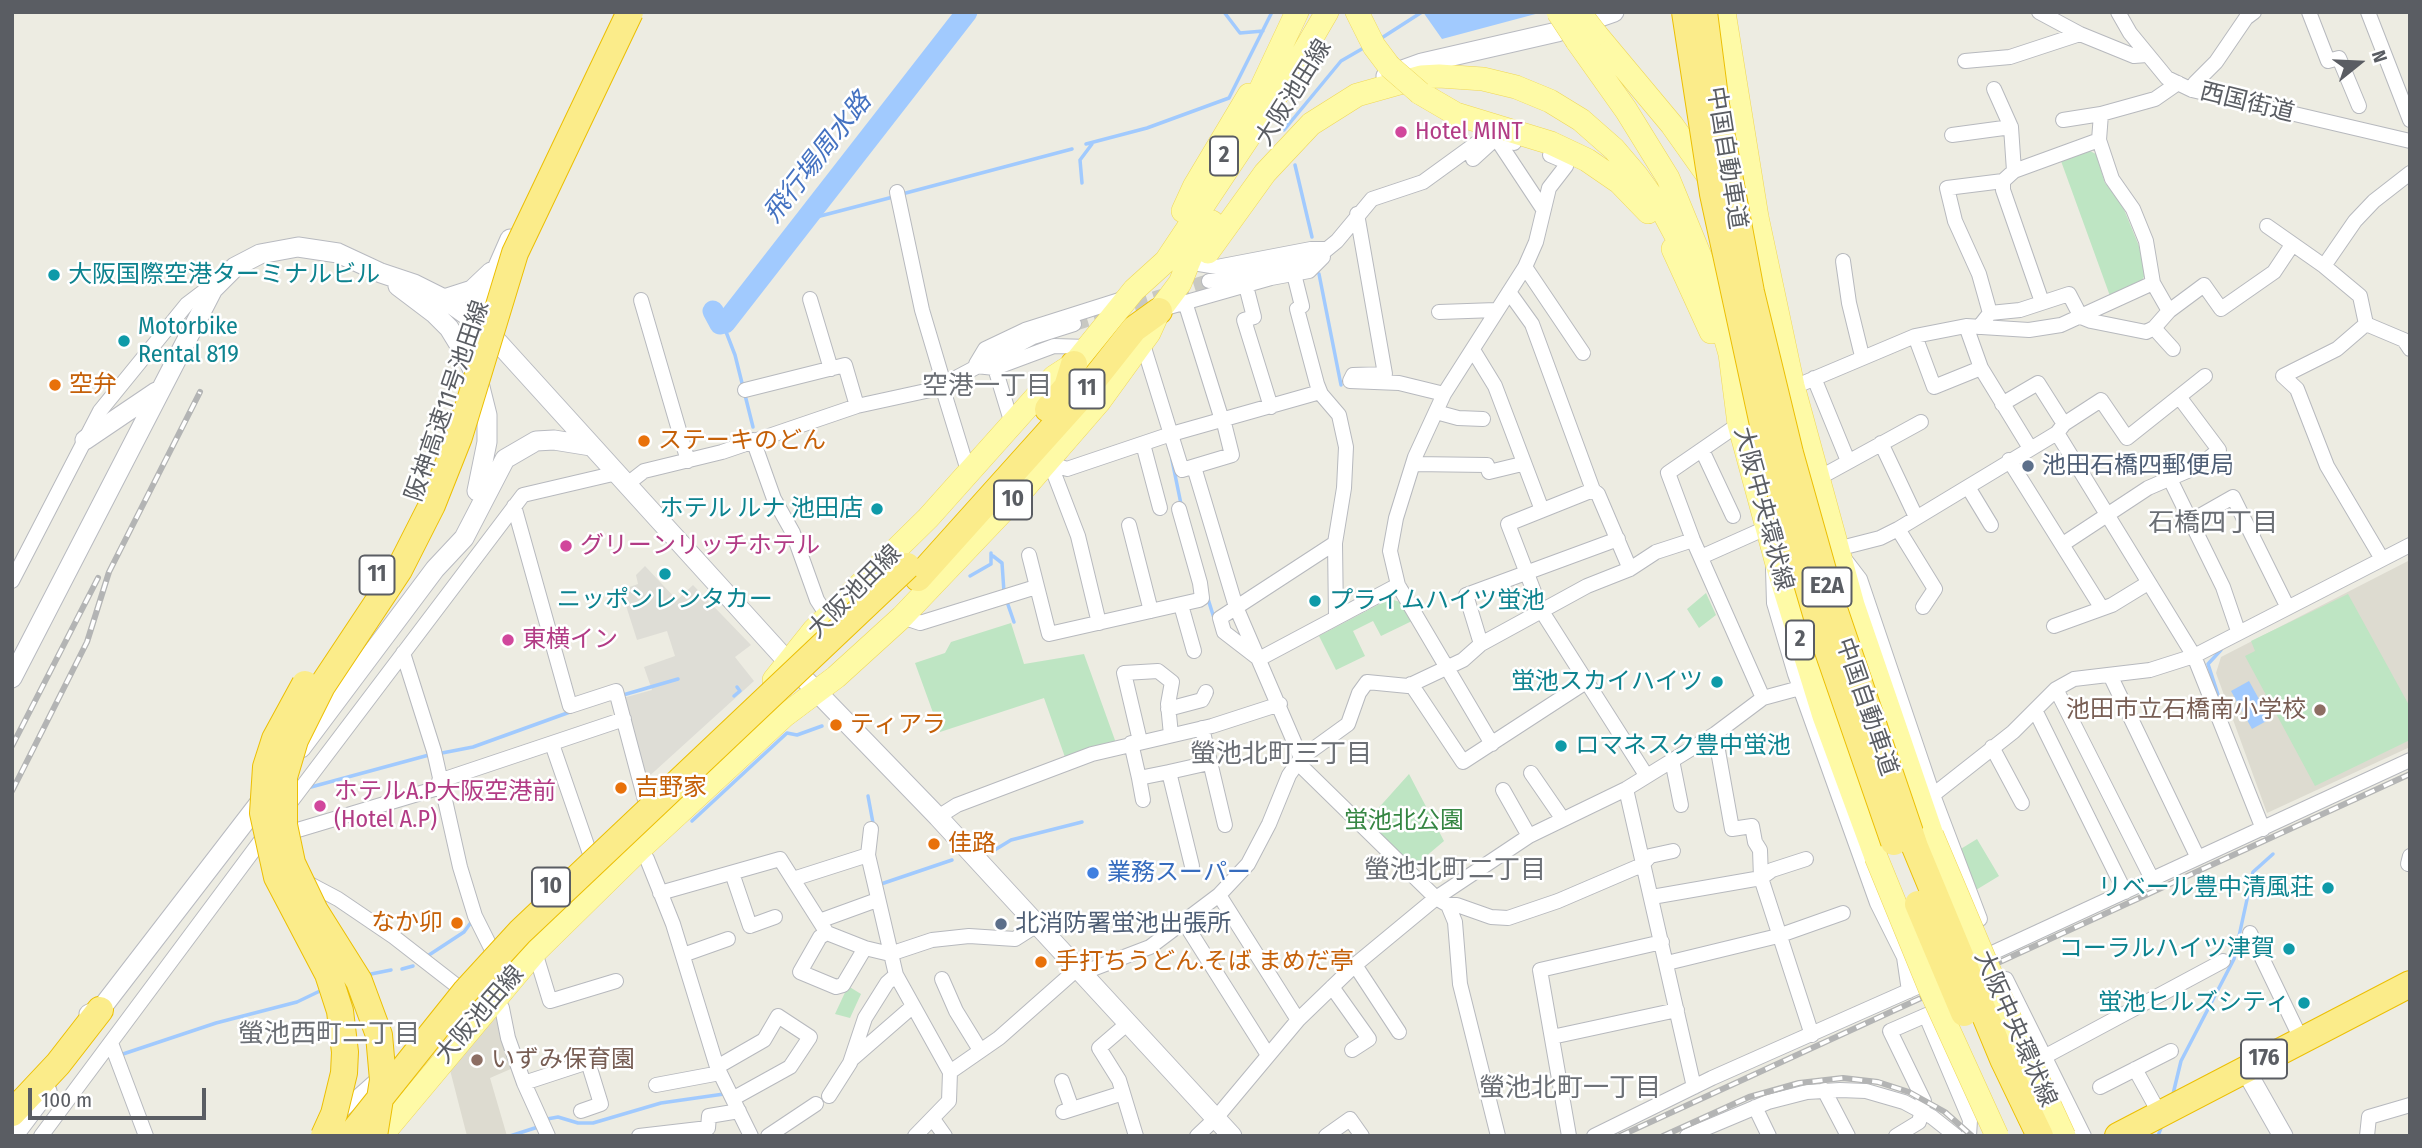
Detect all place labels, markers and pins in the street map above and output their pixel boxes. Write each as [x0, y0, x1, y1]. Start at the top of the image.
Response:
place label: Hotel MINT [1415, 118, 1523, 146]
marker: Hotel MINT [1393, 124, 1409, 140]
place label: 大阪国際空港ターミナルビル [68, 261, 380, 289]
marker: 大阪国際空港ターミナルビル [46, 267, 62, 283]
place label: Motorbike Rental 819 [138, 313, 239, 369]
marker: Motorbike Rental 819 [116, 333, 132, 349]
place label: 空弁 [69, 371, 117, 399]
marker: 空弁 [47, 377, 63, 393]
place label: ステーキのどん [658, 427, 826, 455]
marker: ステーキのどん [636, 433, 652, 449]
place label: 池田石橋四郵便局 [2042, 452, 2234, 480]
marker: 池田石橋四郵便局 [2020, 458, 2036, 474]
place label: ホテル ルナ 池田店 [660, 495, 863, 523]
marker: ホテル ルナ 池田店 [869, 501, 885, 517]
place label: グリーンリッチホテル [580, 532, 820, 560]
marker: グリーンリッチホテル [558, 538, 574, 554]
marker: ニッポンレンタカー [657, 566, 673, 582]
place label: ニッポンレンタカー [557, 586, 773, 614]
place label: プライムハイツ蛍池 [1329, 587, 1545, 615]
marker: プライムハイツ蛍池 [1307, 593, 1323, 609]
place label: 東横イン [522, 626, 618, 654]
marker: 東横イン [500, 632, 516, 648]
place label: 蛍池スカイハイツ [1511, 668, 1703, 696]
marker: 蛍池スカイハイツ [1709, 674, 1725, 690]
place label: 池田市立石橋南小学校 [2066, 696, 2306, 724]
marker: 池田市立石橋南小学校 [2312, 702, 2328, 718]
place label: ティアラ [850, 711, 946, 739]
marker: ティアラ [828, 717, 844, 733]
place label: ロマネスク豊中蛍池 [1575, 732, 1791, 760]
marker: ロマネスク豊中蛍池 [1553, 738, 1569, 754]
place label: 吉野家 [635, 774, 707, 802]
place label: ホテルA.P大阪空港前 (Hotel A.P) [334, 778, 556, 834]
marker: 吉野家 [613, 780, 629, 796]
marker: ホテルA.P大阪空港前 (Hotel A.P) [312, 798, 328, 814]
place label: 佳路 [948, 830, 996, 858]
marker: 佳路 [926, 836, 942, 852]
place label: 業務スーパー [1107, 859, 1251, 887]
marker: 業務スーパー [1085, 865, 1101, 881]
place label: リベール豊中清風荘 [2098, 874, 2314, 902]
marker: リベール豊中清風荘 [2320, 880, 2336, 896]
place label: なか卯 [371, 909, 443, 937]
place label: 北消防署蛍池出張所 [1015, 910, 1231, 938]
marker: なか卯 [449, 915, 465, 931]
marker: 北消防署蛍池出張所 [993, 916, 1009, 932]
place label: コーラルハイツ津賀 [2059, 935, 2275, 963]
marker: コーラルハイツ津賀 [2281, 941, 2297, 957]
place label: 手打ちうどん.そば まめだ亭 [1055, 948, 1354, 976]
marker: 手打ちうどん.そば まめだ亭 [1033, 954, 1049, 970]
place label: 蛍池ヒルズシティ [2098, 989, 2290, 1017]
marker: 蛍池ヒルズシティ [2296, 995, 2312, 1011]
place label: いずみ保育園 [491, 1046, 635, 1074]
marker: いずみ保育園 [469, 1052, 485, 1068]

